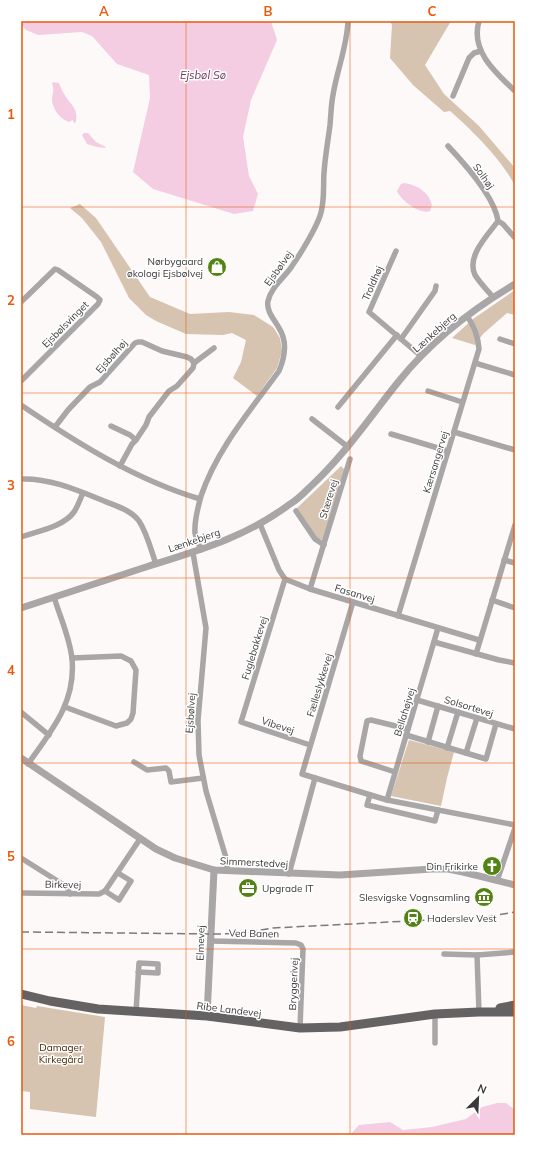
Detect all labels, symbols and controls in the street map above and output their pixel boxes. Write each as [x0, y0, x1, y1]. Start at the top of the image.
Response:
text: A [99, 3, 109, 19]
text: B [264, 3, 273, 19]
text: C [428, 3, 437, 19]
water label: Ejsbøl Sø [180, 68, 226, 82]
text: 1 [7, 106, 15, 122]
street label: Solhøj [470, 161, 497, 192]
street label: Ejsbølvej [261, 248, 296, 288]
place label: Nørbygaard økologi Ejsbølvej [127, 255, 203, 280]
shop icon: Nørbygaard økologi Ejsbølvej [206, 256, 228, 278]
street label: Troldhøj [359, 264, 386, 303]
text: 2 [7, 292, 15, 308]
street label: Ejsbølsvinget [39, 298, 92, 350]
street label: Lænkebjerg [410, 309, 459, 355]
street label: Ejsbølhøj [93, 337, 130, 376]
street label: Kærsangervej [420, 430, 451, 495]
text: 3 [7, 477, 15, 493]
street label: Stærevej [316, 478, 341, 520]
street label: Lænkebjerg [167, 526, 222, 555]
street label: Fasanvej [333, 581, 376, 606]
street label: Fuglebakkevej [239, 615, 270, 681]
street label: Fælleslykkevej [304, 652, 335, 718]
text: 4 [7, 662, 15, 678]
street label: Bellahøjvej [391, 686, 418, 738]
street label: Ejsbølvej [183, 692, 198, 734]
street label: Solsortevej [443, 693, 495, 720]
street label: Vibevej [260, 714, 296, 737]
text: 5 [7, 848, 15, 864]
street label: Simmerstedvej [220, 854, 288, 871]
church icon: Din Frikirke [481, 855, 503, 877]
place label: Din Frikirke [427, 860, 478, 873]
office icon: Upgrade IT [237, 877, 259, 899]
street label: Birkevej [45, 878, 81, 891]
place label: Upgrade IT [262, 882, 314, 895]
museum icon: Slesvigske Vognsamling [473, 886, 495, 908]
place label: Slesvigske Vognsamling [359, 891, 470, 904]
station icon: Haderslev Vest [402, 907, 424, 929]
place label: Haderslev Vest [427, 912, 497, 925]
street label: Elmevej [193, 925, 208, 961]
street label: Ved Banen [229, 927, 279, 940]
street label: Bryggerivej [286, 958, 301, 1011]
street label: Ribe Landevej [196, 999, 262, 1020]
text: 6 [7, 1033, 15, 1049]
park label: Damager Kirkegård [39, 1041, 83, 1066]
north arrow [458, 1078, 498, 1118]
text: N [475, 1081, 489, 1097]

